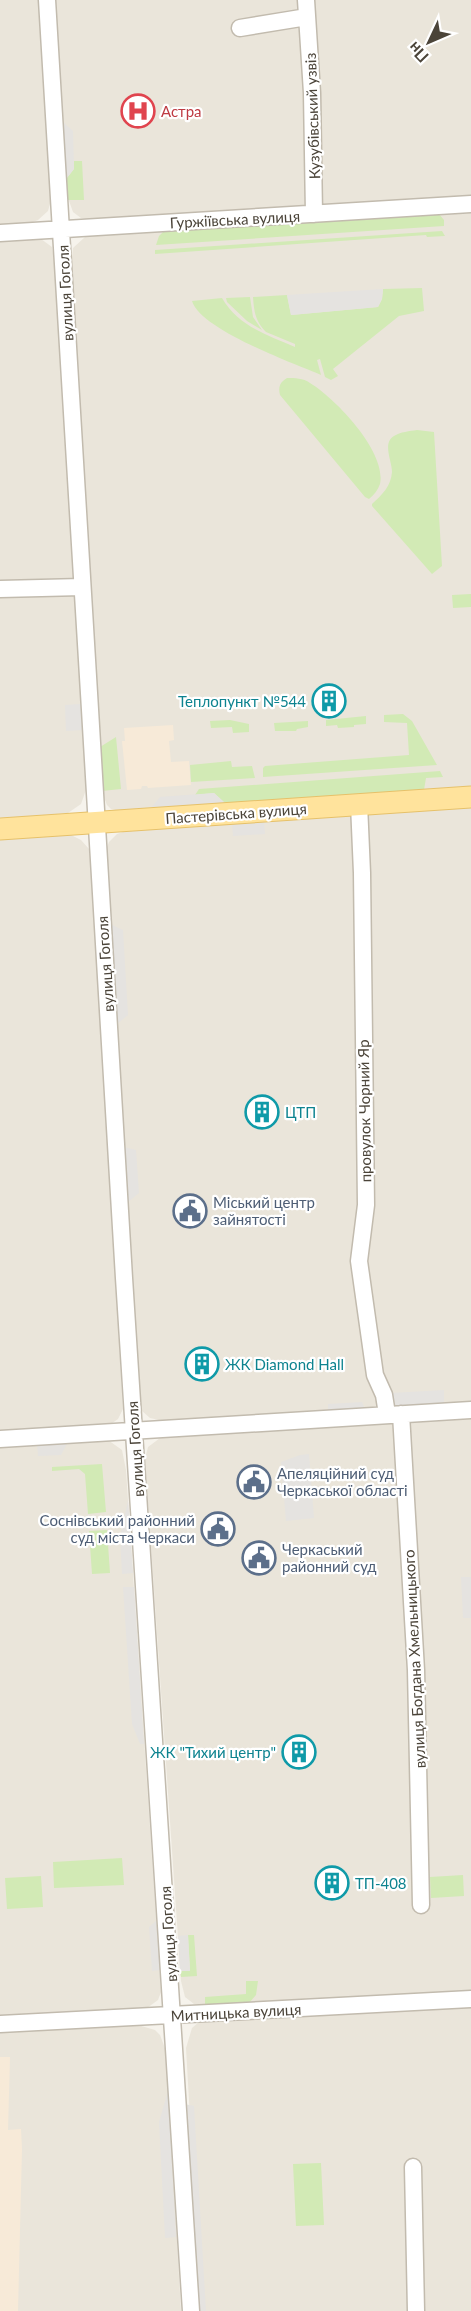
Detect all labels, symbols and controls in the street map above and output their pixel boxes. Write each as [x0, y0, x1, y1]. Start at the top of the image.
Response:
north arrow [399, 12, 459, 72]
text: Пн [404, 39, 432, 67]
street label: Кузубівський узвіз [301, 52, 323, 180]
hospital icon: Астра [120, 93, 156, 129]
place label: Астра [161, 102, 202, 120]
street label: Гуржіївська вулиця [169, 207, 301, 231]
street label: вулиця Гоголя [53, 244, 77, 342]
building icon: Теплопункт №544 [311, 683, 347, 719]
place label: Теплопункт №544 [178, 692, 306, 710]
street label: Пастерівська вулиця [165, 799, 307, 827]
street label: вулиця Гоголя [93, 915, 117, 1013]
street label: провулок Чорний Яр [354, 1039, 374, 1183]
building icon: ЦТП [244, 1094, 280, 1130]
place label: ЦТП [285, 1103, 316, 1121]
public building icon: Міський центр зайнятості [172, 1193, 208, 1229]
place label: Міський центр зайнятості [213, 1193, 315, 1228]
building icon: ЖК Diamond Hall [184, 1346, 220, 1382]
place label: ЖК Diamond Hall [225, 1355, 344, 1373]
street label: вулиця Гоголя [123, 1400, 147, 1498]
public building icon: Апеляційний суд Черкаської області [236, 1464, 272, 1500]
place label: Апеляційний суд Черкаської області [277, 1464, 408, 1499]
place label: Соснівський районний суд міста Черкаси [40, 1511, 195, 1546]
public building icon: Соснівський районний суд міста Черкаси [200, 1511, 236, 1547]
public building icon: Черкаський районний суд [241, 1540, 277, 1576]
place label: Черкаський районний суд [282, 1540, 376, 1575]
street label: вулиця Богдана Хмельницького [399, 1549, 429, 1769]
building icon: ЖК "Тихий центр" [281, 1734, 317, 1770]
place label: ЖК "Тихий центр" [150, 1743, 276, 1761]
building icon: ТП-408 [314, 1865, 350, 1901]
place label: ТП-408 [355, 1874, 407, 1892]
street label: вулиця Гоголя [156, 1885, 180, 1983]
street label: Митницька вулиця [170, 2000, 302, 2024]

